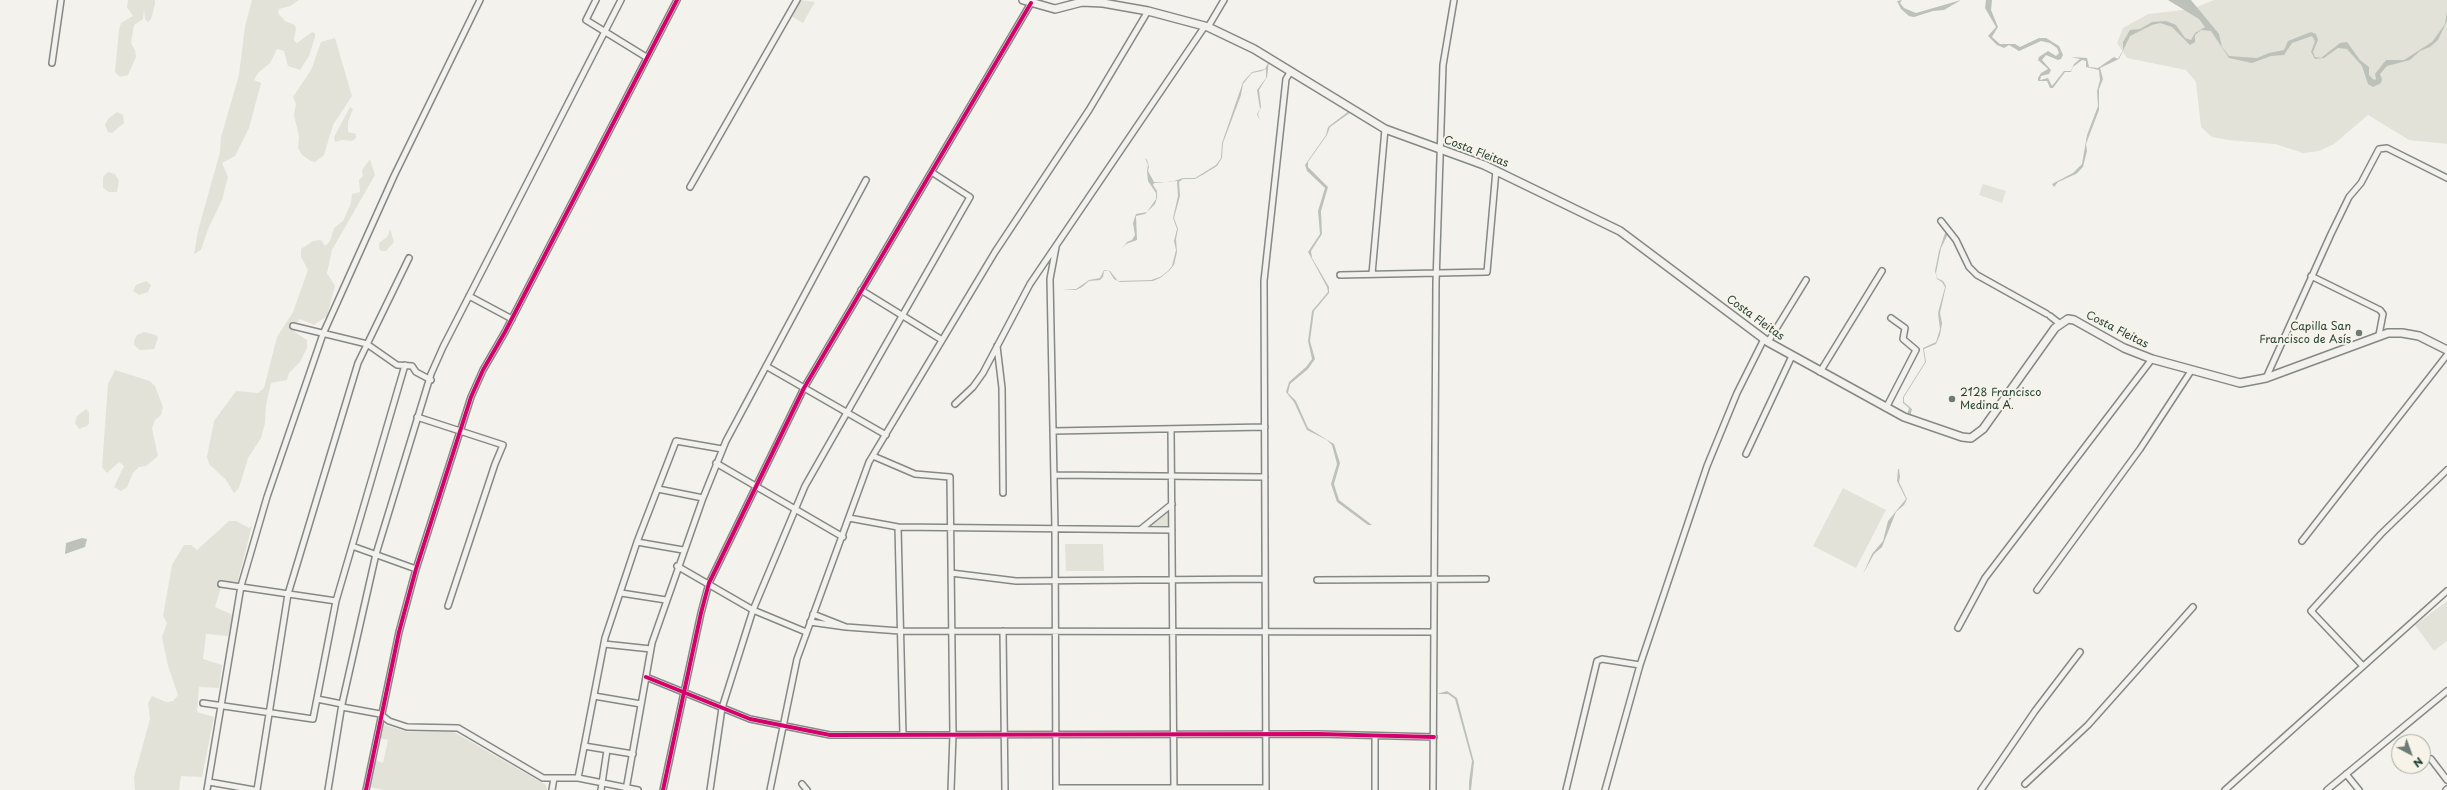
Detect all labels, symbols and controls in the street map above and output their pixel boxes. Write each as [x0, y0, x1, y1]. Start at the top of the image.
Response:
street label: Costa Fleitas [1442, 134, 1510, 170]
street label: Costa Fleitas [1724, 293, 1786, 343]
street label: Costa Fleitas [2084, 309, 2150, 351]
place label: Capilla San Francisco de Asís [2259, 320, 2351, 346]
marker: Capilla San Francisco de Asís [2354, 328, 2364, 338]
place label: 2128 Francisco Medina A. [1960, 386, 2041, 412]
marker: 2128 Francisco Medina A. [1947, 394, 1957, 404]
north arrow [2391, 734, 2431, 774]
text: N [2410, 753, 2427, 772]

